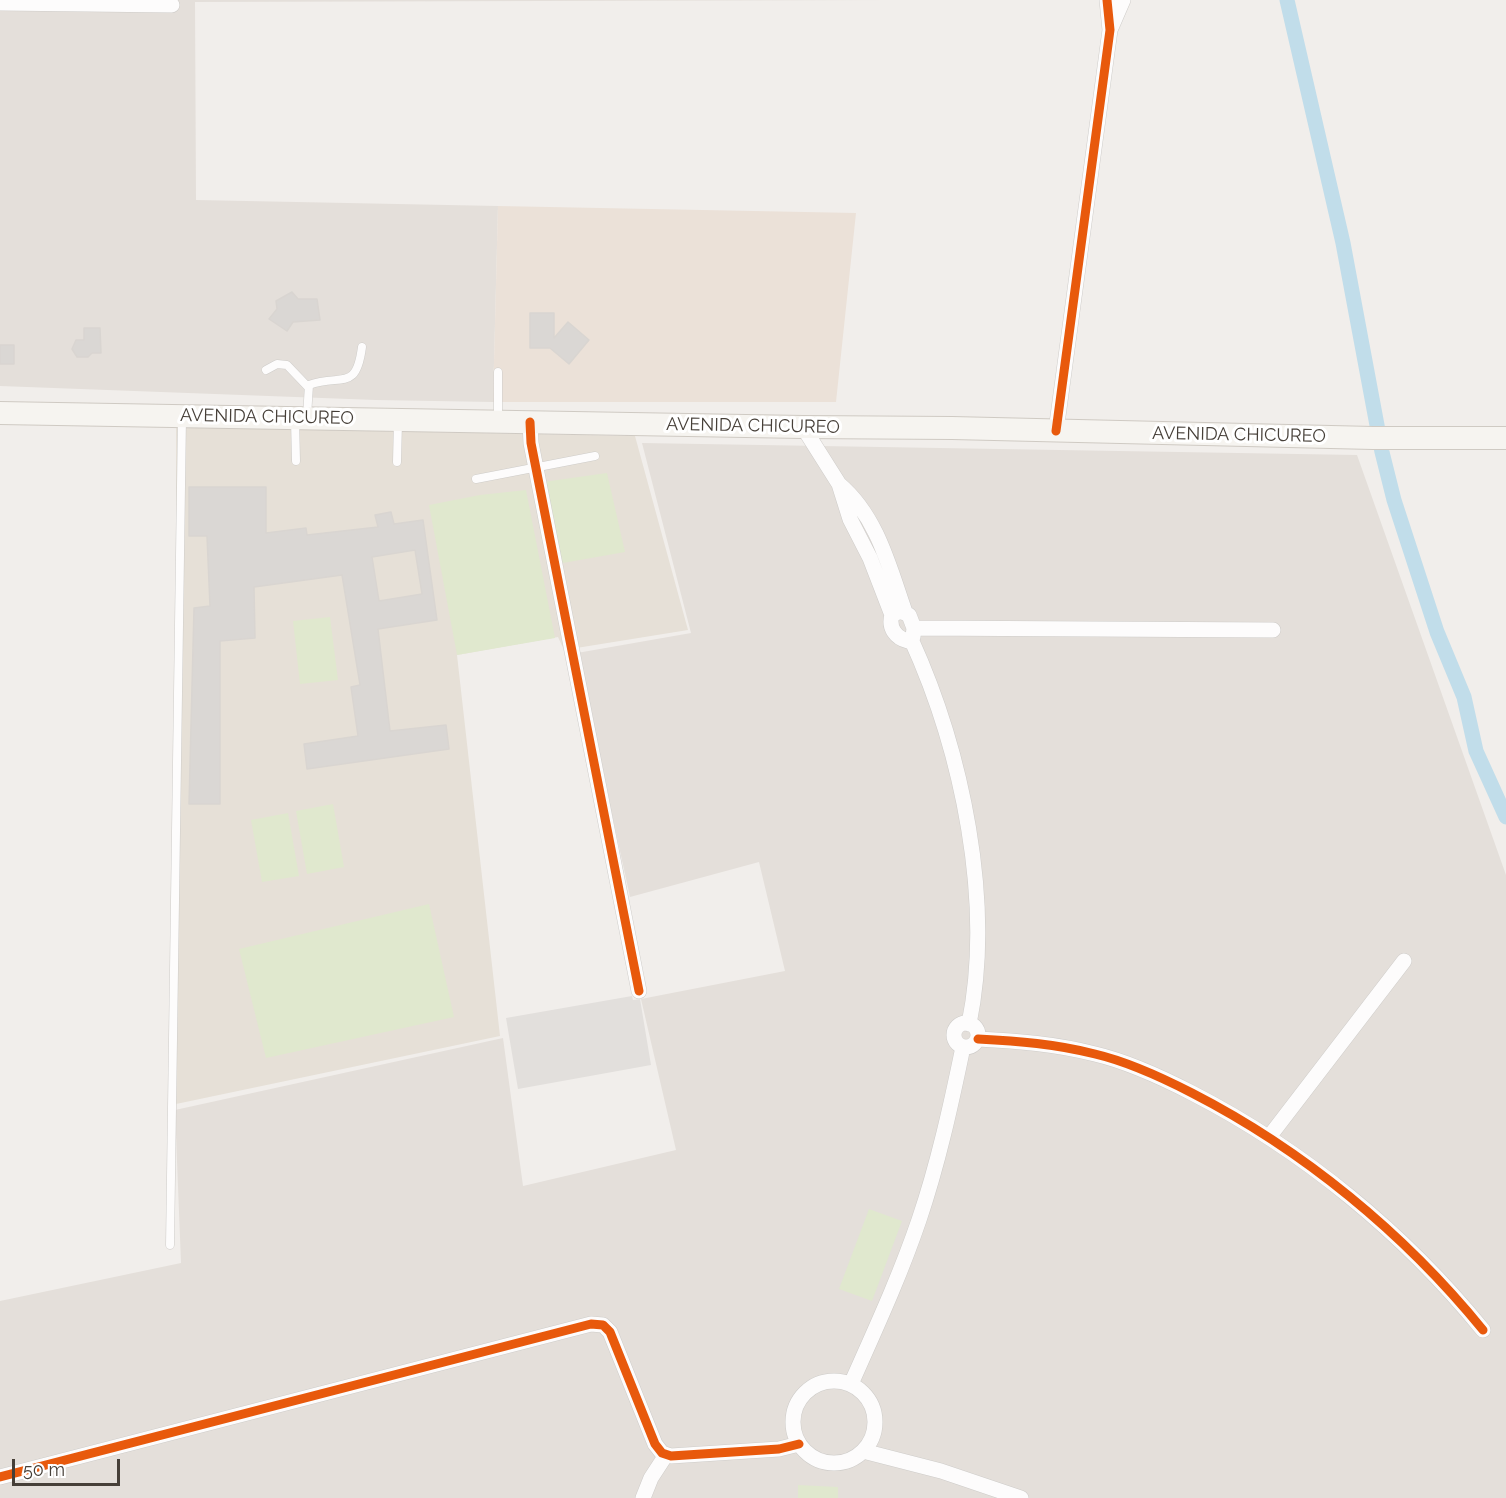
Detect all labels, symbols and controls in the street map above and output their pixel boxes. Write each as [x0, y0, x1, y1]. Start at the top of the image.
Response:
street label: AVENIDA CHICUREO [180, 405, 354, 429]
street label: AVENIDA CHICUREO [666, 414, 840, 438]
street label: AVENIDA CHICUREO [1152, 423, 1326, 447]
scale bar [15, 1447, 123, 1485]
text: 50 m [23, 1459, 65, 1480]

